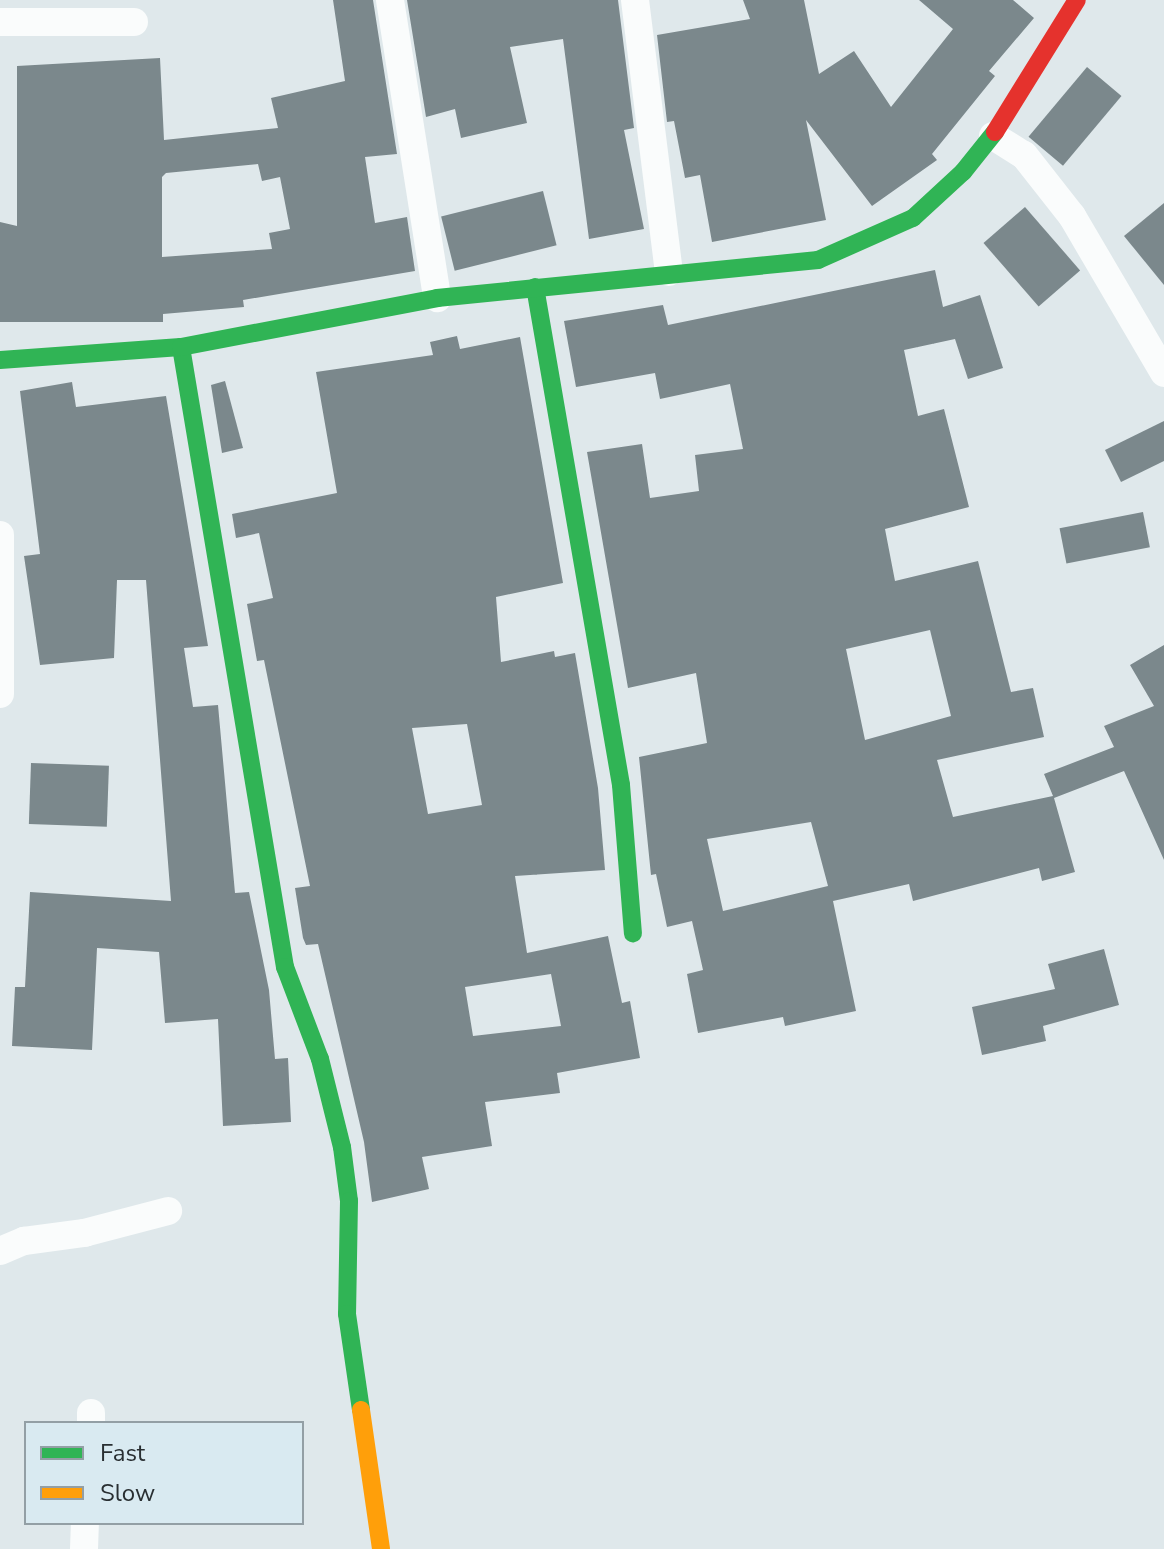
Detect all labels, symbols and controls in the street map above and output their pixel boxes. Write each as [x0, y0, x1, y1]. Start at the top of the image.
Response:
legend [24, 1421, 304, 1525]
text: Fast [100, 1437, 145, 1469]
text: Slow [100, 1477, 155, 1509]

